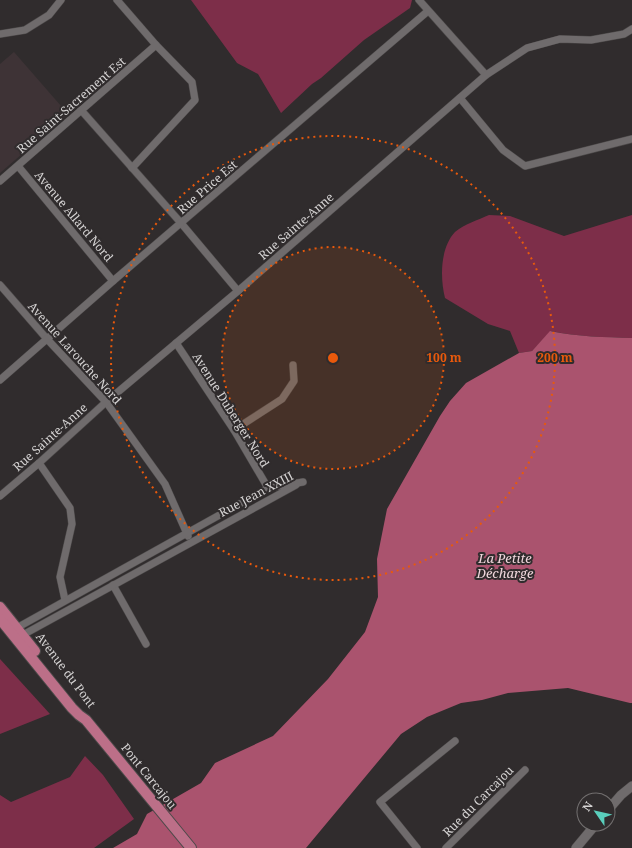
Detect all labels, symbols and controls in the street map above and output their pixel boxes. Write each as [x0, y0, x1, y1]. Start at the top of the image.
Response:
street label: Rue Saint-Sacrement Est [13, 53, 129, 157]
street label: Rue Price Est [173, 156, 241, 218]
street label: Avenue Allard Nord [31, 167, 118, 266]
street label: Rue Sainte-Anne [255, 189, 337, 263]
street label: Avenue Larouche Nord [24, 298, 126, 408]
street label: Avenue Duberger Nord [189, 349, 274, 471]
text: 100 m [426, 349, 462, 366]
text: 200 m [537, 349, 573, 366]
centre of rings [326, 351, 340, 365]
street label: Rue Sainte-Anne [9, 399, 91, 475]
street label: Rue Jean XXIII [216, 467, 296, 521]
water label: La Petite Décharge [476, 549, 534, 582]
street label: Avenue du Pont [32, 629, 100, 711]
street label: Pont Carcajou [117, 740, 181, 813]
street label: Rue du Carcajou [439, 762, 517, 840]
north arrow [576, 792, 616, 832]
text: N [579, 798, 596, 814]

